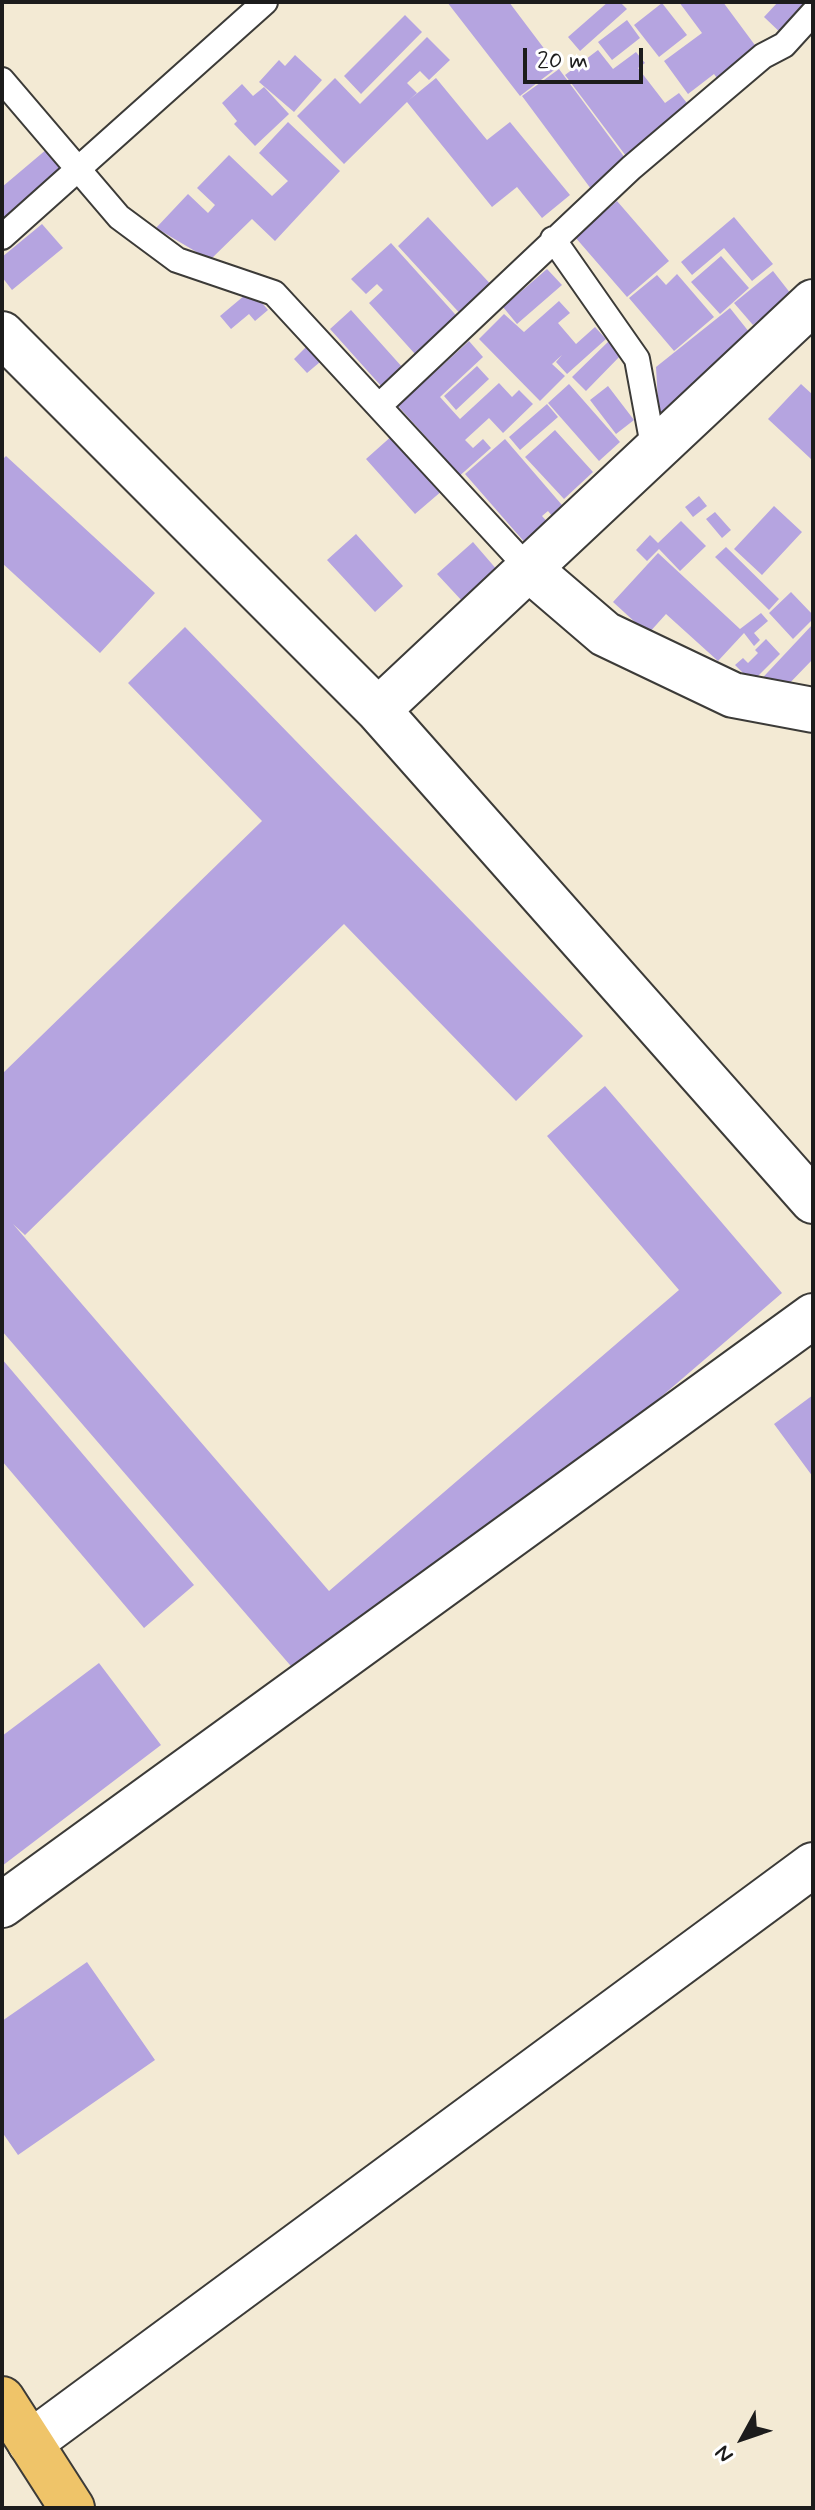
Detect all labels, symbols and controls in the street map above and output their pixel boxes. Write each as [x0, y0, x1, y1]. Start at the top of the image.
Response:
scale bar [527, 32, 647, 82]
text: 20 m [537, 46, 588, 77]
north arrow [703, 2398, 783, 2478]
text: N [709, 2439, 740, 2468]

